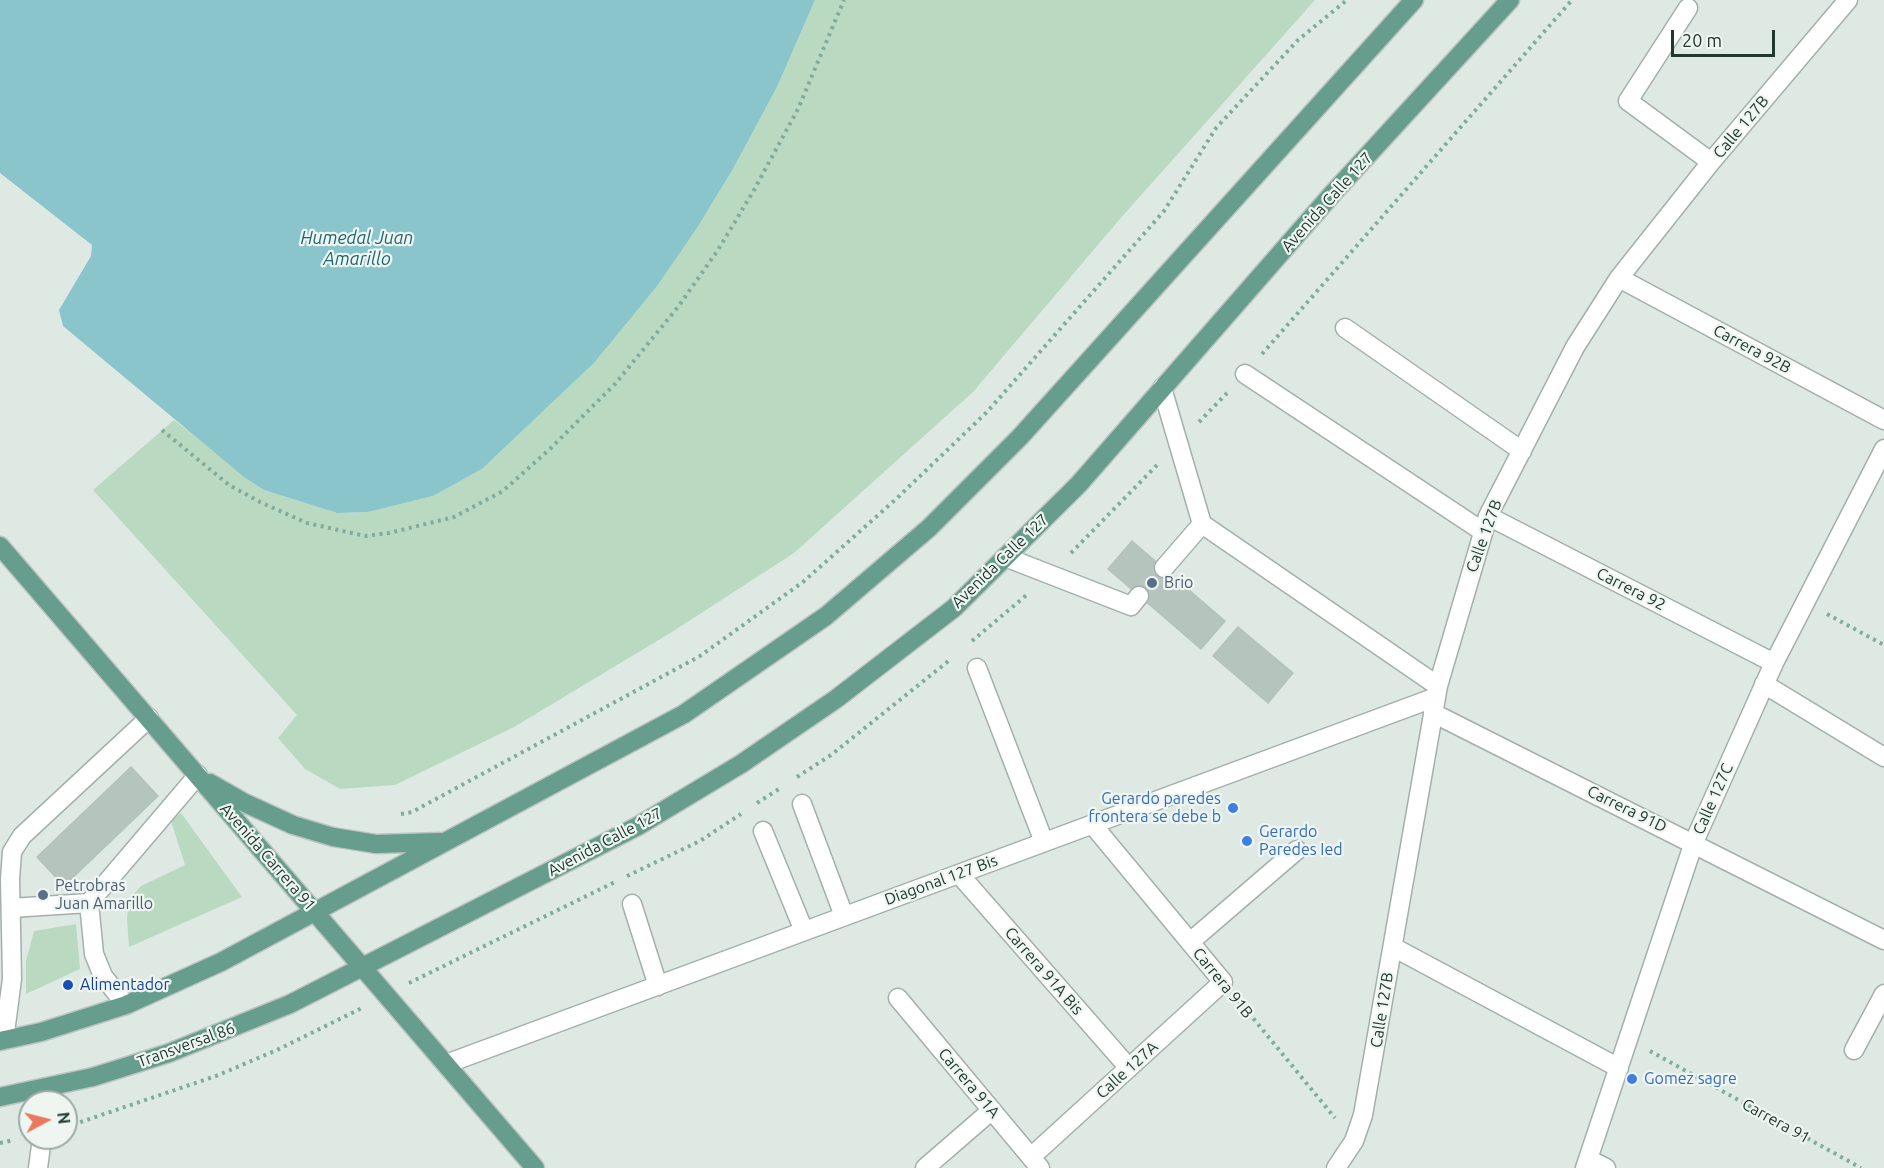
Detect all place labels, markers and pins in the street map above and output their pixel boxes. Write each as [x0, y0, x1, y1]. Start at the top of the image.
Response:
place label: Brio [1164, 573, 1193, 593]
marker: Brio [1145, 576, 1159, 590]
place label: Gerardo paredes frontera se debe b [1088, 789, 1221, 827]
marker: Gerardo paredes frontera se debe b [1226, 801, 1240, 815]
place label: Gerardo Paredes Ied [1259, 822, 1343, 860]
marker: Gerardo Paredes Ied [1240, 834, 1254, 848]
place label: Petrobras Juan Amarillo [55, 876, 153, 914]
marker: Petrobras Juan Amarillo [36, 888, 50, 902]
place label: Alimentador [80, 975, 170, 995]
marker: Alimentador [61, 978, 75, 992]
place label: Gomez sagre [1644, 1069, 1737, 1089]
marker: Gomez sagre [1625, 1072, 1639, 1086]

